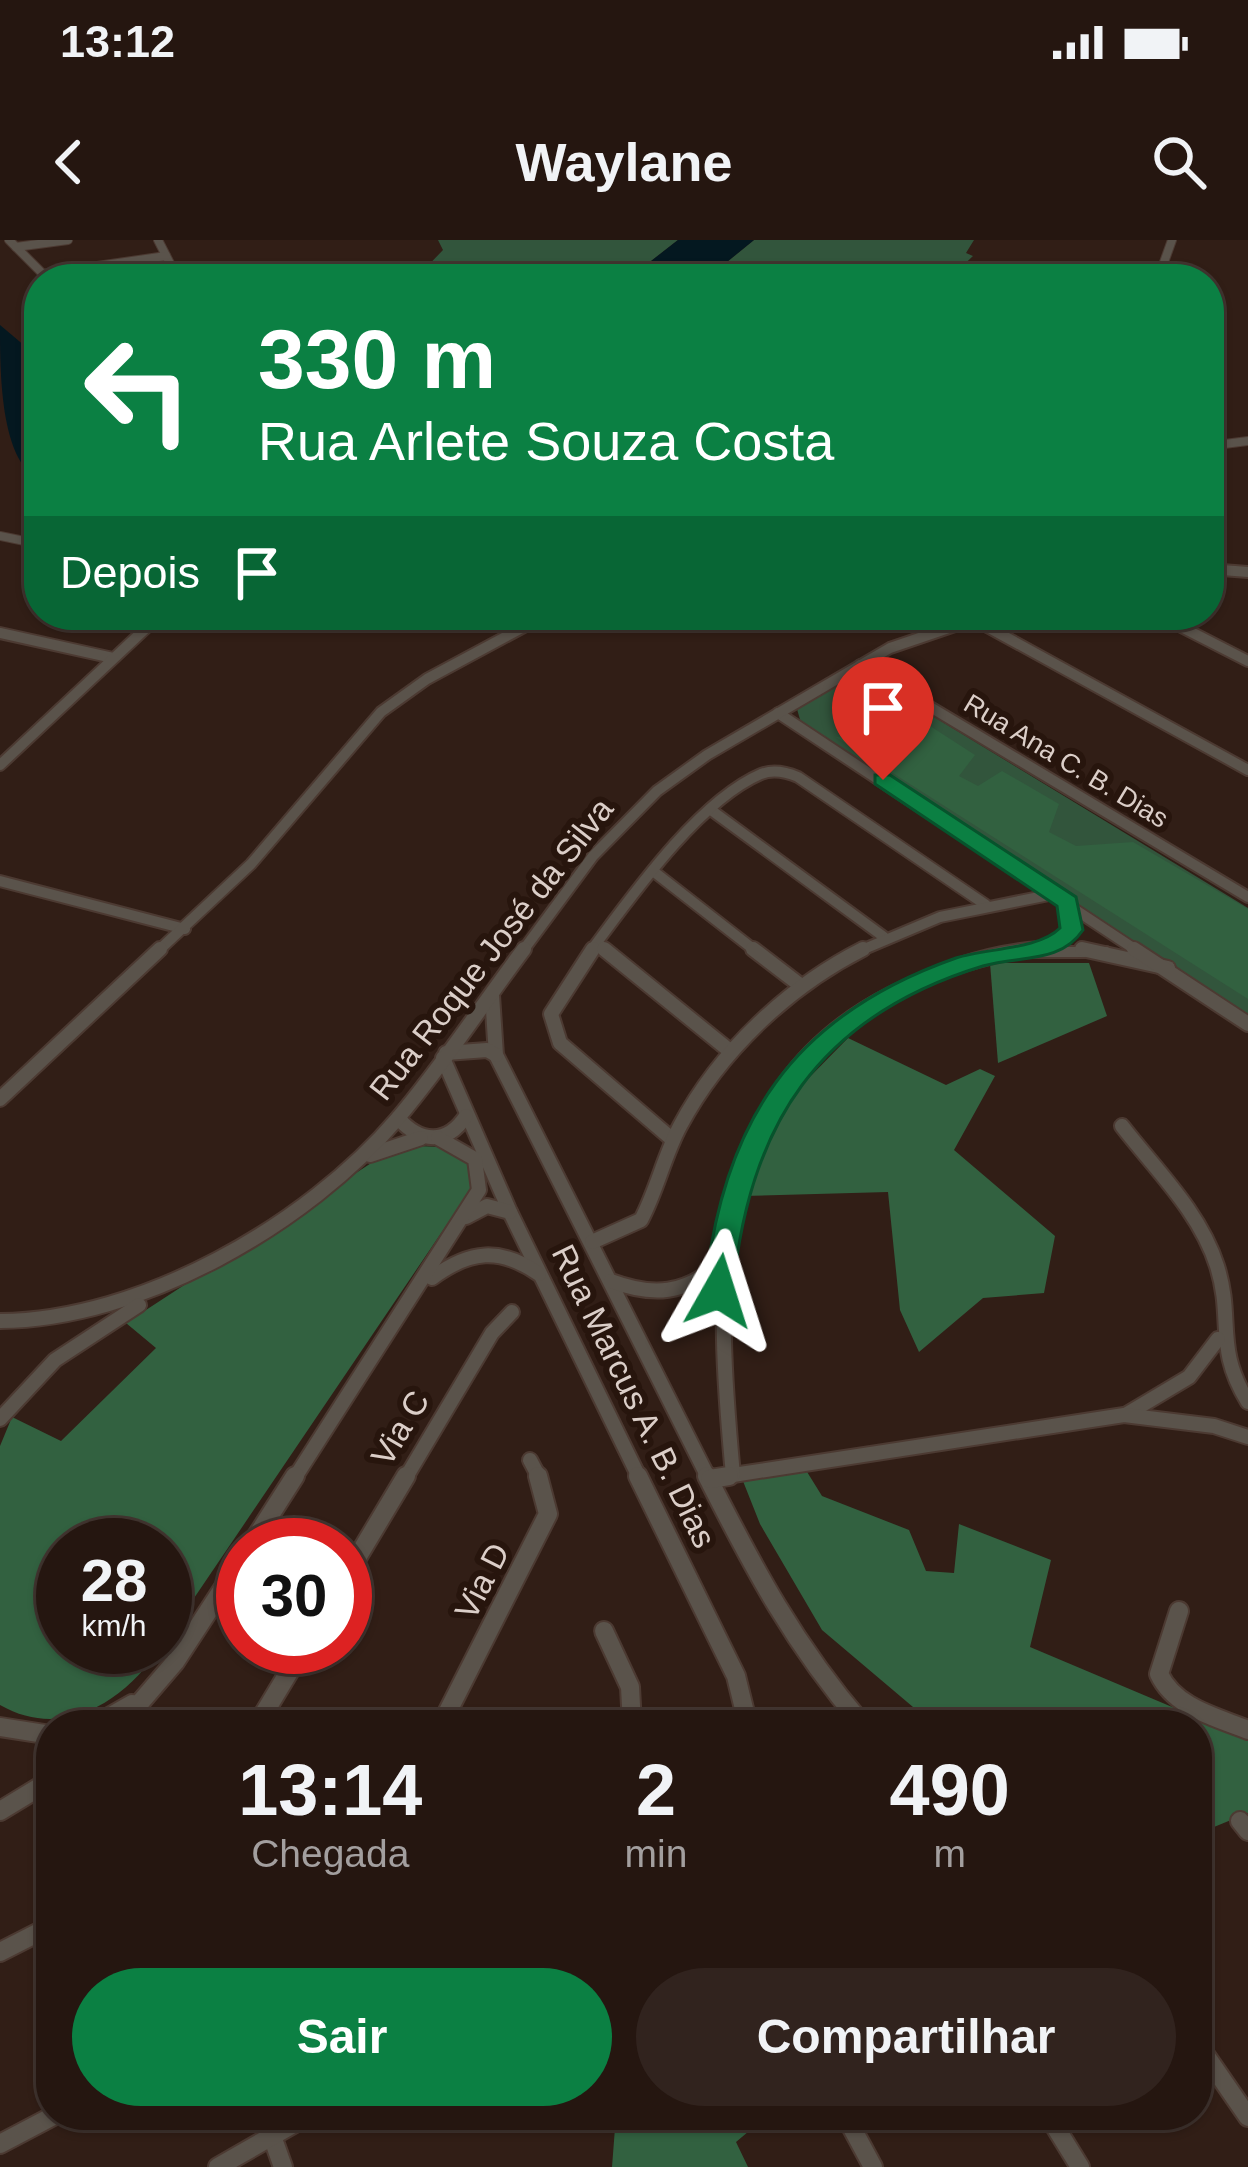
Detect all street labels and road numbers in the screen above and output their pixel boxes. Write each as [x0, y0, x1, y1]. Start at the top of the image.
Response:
street label: Rua Ana C. B. Dias [959, 688, 1173, 834]
street label: Rua Roque José da Silva [362, 790, 621, 1107]
street label: Rua Marcus A. B. Dias [545, 1239, 723, 1553]
street label: Via C [364, 1384, 436, 1472]
street label: Via D [447, 1537, 517, 1625]

